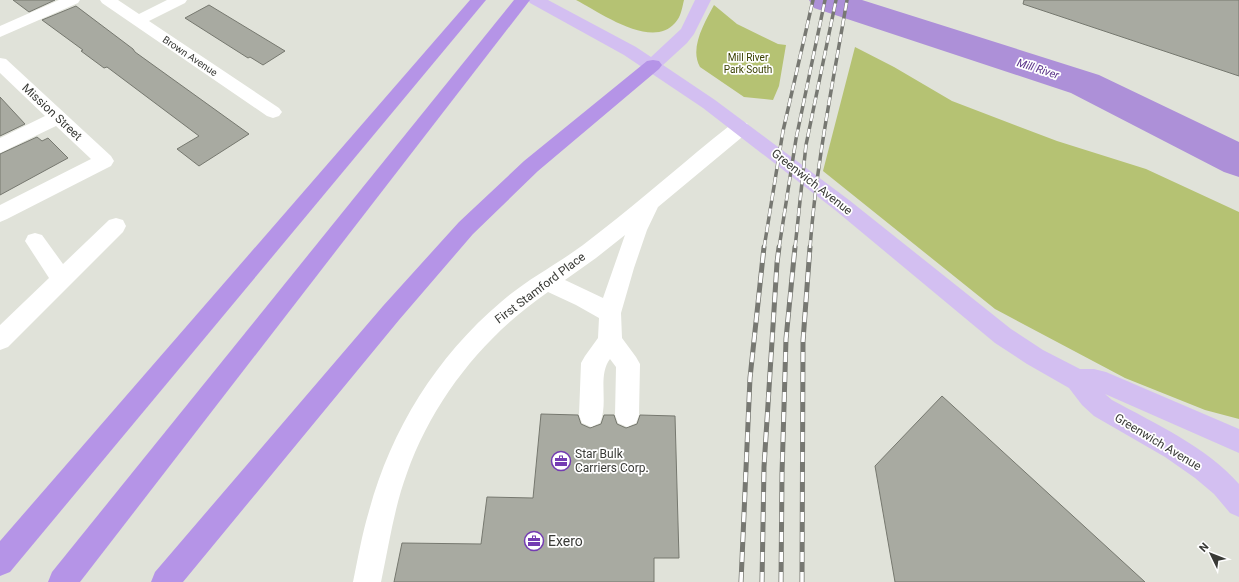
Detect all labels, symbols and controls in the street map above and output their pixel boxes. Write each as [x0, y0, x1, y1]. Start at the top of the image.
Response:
street label: Brown Avenue [161, 34, 219, 78]
park label: Mill River Park South [724, 52, 772, 75]
water label: Mill River [1015, 56, 1061, 82]
street label: Mission Street [19, 81, 85, 143]
street label: Greenwich Avenue [769, 146, 855, 218]
street label: First Stamford Place [492, 250, 588, 326]
street label: Greenwich Avenue [1112, 411, 1204, 473]
place label: Star Bulk Carriers Corp. [575, 447, 649, 475]
office icon: Star Bulk Carriers Corp. [550, 450, 572, 472]
office icon: Exero [523, 530, 545, 552]
place label: Exero [548, 533, 583, 549]
north arrow [1191, 534, 1231, 574]
text: N [1197, 540, 1212, 555]

